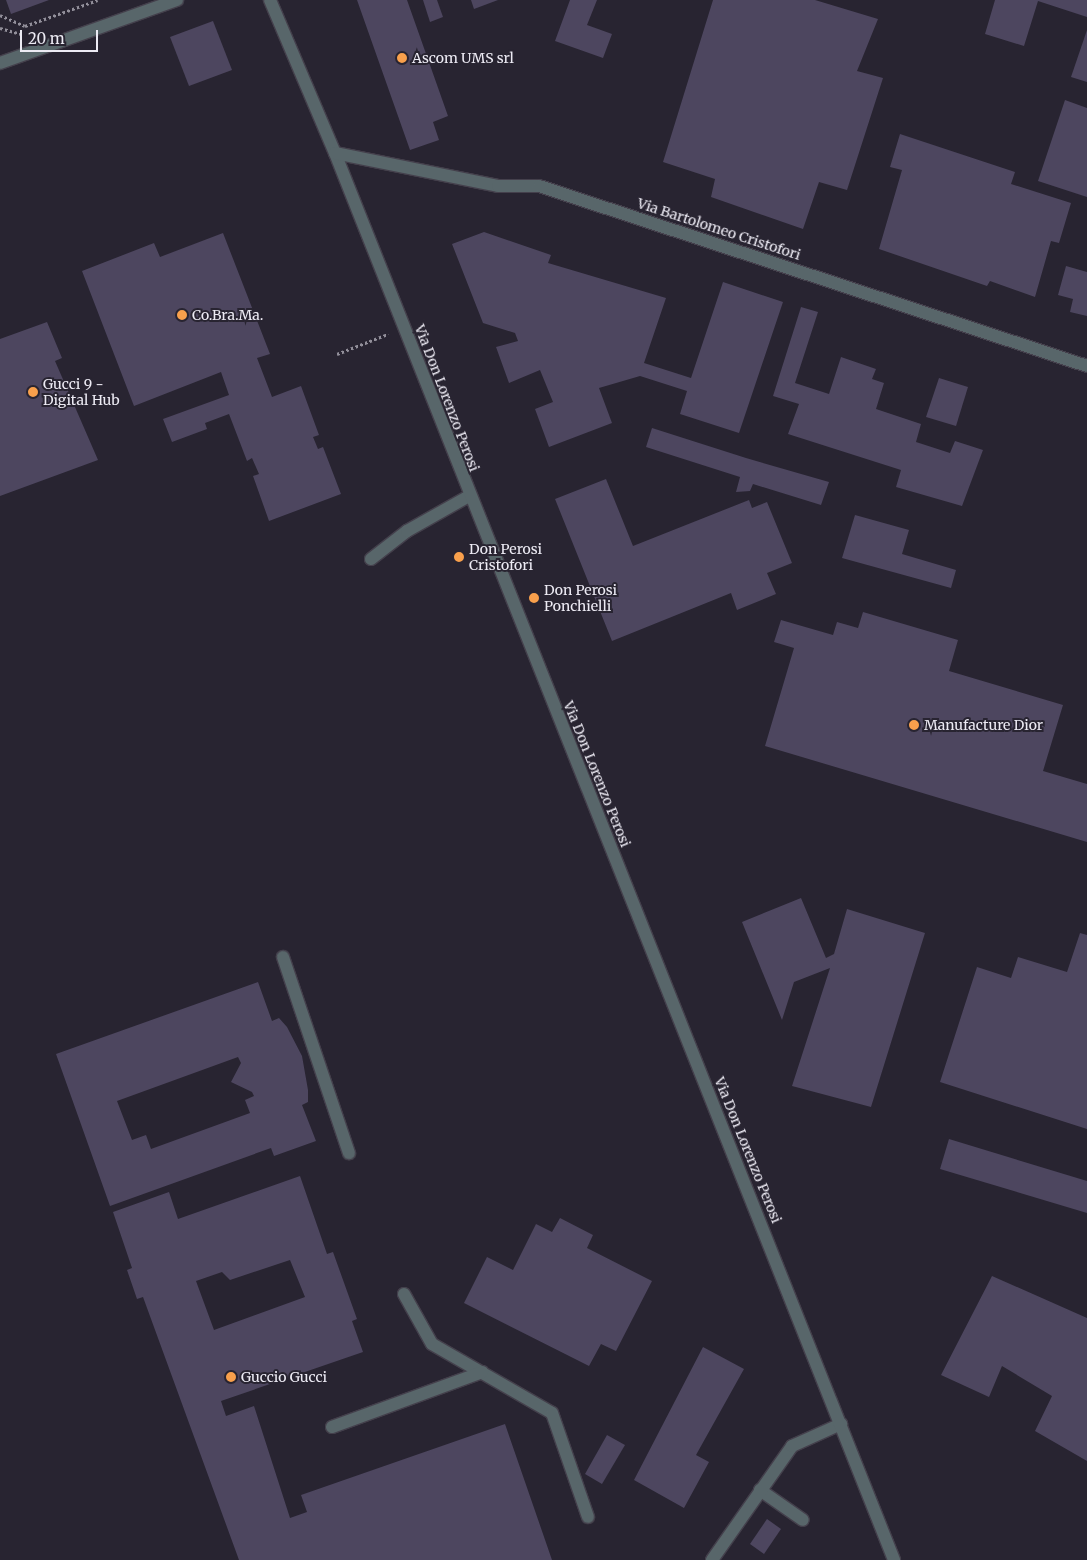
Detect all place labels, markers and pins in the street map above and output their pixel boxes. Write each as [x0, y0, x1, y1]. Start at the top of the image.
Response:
place label: Ascom UMS srl [412, 50, 514, 66]
marker: Ascom UMS srl [396, 52, 408, 64]
place label: Co.Bra.Ma. [192, 307, 263, 323]
marker: Co.Bra.Ma. [176, 309, 188, 321]
place label: Gucci 9 - Digital Hub [43, 376, 120, 408]
marker: Gucci 9 - Digital Hub [27, 386, 39, 398]
place label: Don Perosi Cristofori [469, 541, 542, 574]
marker: Don Perosi Cristofori [453, 551, 465, 563]
place label: Don Perosi Ponchielli [544, 582, 617, 614]
marker: Don Perosi Ponchielli [528, 592, 540, 604]
place label: Manufacture Dior [924, 717, 1043, 733]
marker: Manufacture Dior [908, 719, 920, 731]
place label: Guccio Gucci [241, 1369, 327, 1385]
marker: Guccio Gucci [225, 1371, 237, 1383]

